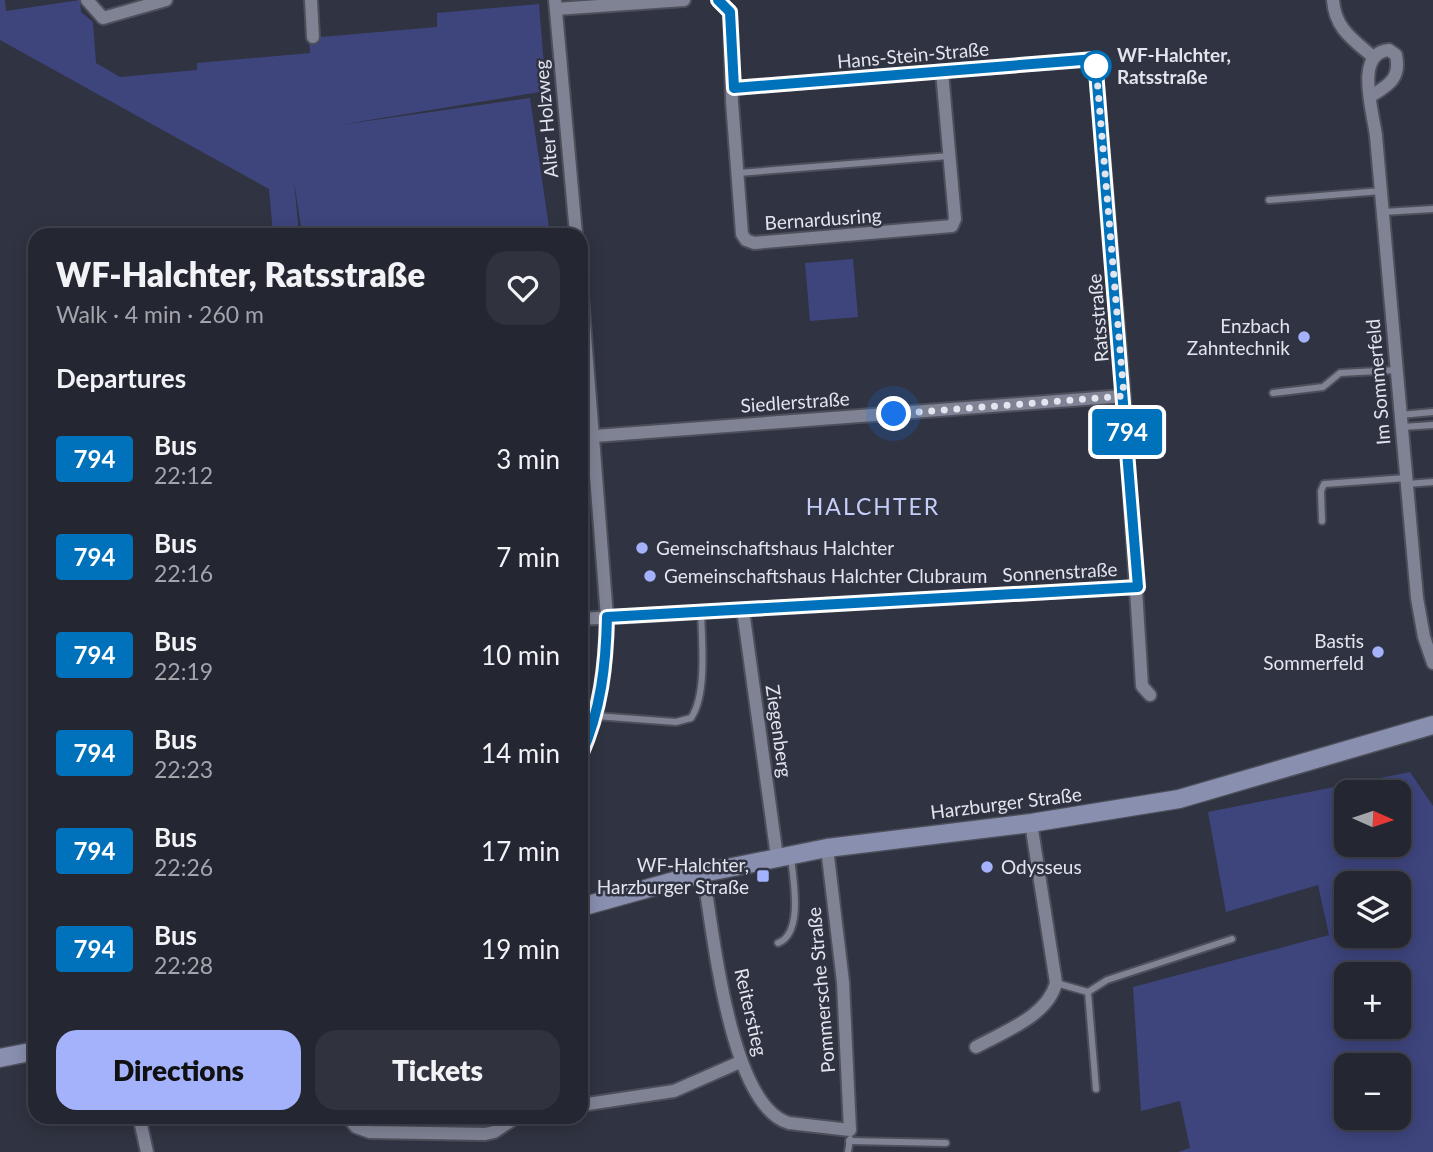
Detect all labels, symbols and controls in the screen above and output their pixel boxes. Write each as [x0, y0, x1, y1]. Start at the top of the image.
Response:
street label: Hans-Stein-Straße [836, 36, 990, 73]
place label: WF-Halchter, Ratsstraße [1117, 43, 1231, 88]
marker: WF-Halchter, Ratsstraße [1081, 51, 1111, 81]
street label: Alter Holzweg [529, 59, 562, 179]
street label: Bernardusring [764, 203, 882, 234]
button: heart [486, 251, 560, 325]
text: WF-Halchter, Ratsstraße [56, 254, 425, 294]
street label: Ratsstraße [1082, 273, 1113, 363]
text: Walk · 4 min · 260 m [56, 300, 264, 328]
place label: Enzbach Zahntechnik [1187, 314, 1290, 359]
street label: Im Sommerfeld [1361, 318, 1394, 446]
marker: Enzbach Zahntechnik [1296, 329, 1312, 345]
text: Departures [56, 362, 186, 394]
street label: Siedlerstraße [740, 386, 850, 417]
your location [876, 396, 911, 431]
line badge: 794 [1087, 409, 1167, 455]
text: 794 [1106, 417, 1148, 446]
text: Bus [154, 429, 197, 461]
text: 3 min [496, 443, 560, 475]
text: 794 [74, 444, 115, 473]
text: 22:12 [154, 461, 213, 489]
district label: HALCHTER [806, 492, 940, 520]
text: Bus [154, 527, 197, 559]
place label: Gemeinschaftshaus Halchter [656, 536, 894, 559]
marker: Gemeinschaftshaus Halchter [634, 540, 650, 556]
text: 7 min [496, 541, 560, 573]
text: 794 [74, 542, 115, 571]
street label: Sonnenstraße [1002, 557, 1118, 586]
text: 22:16 [154, 559, 213, 587]
place label: Gemeinschaftshaus Halchter Clubraum [664, 564, 988, 587]
marker: Gemeinschaftshaus Halchter Clubraum [642, 568, 658, 584]
text: Bus [154, 625, 197, 657]
place label: Bastis Sommerfeld [1263, 629, 1364, 674]
text: 10 min [481, 639, 560, 671]
text: 794 [74, 640, 115, 669]
marker: Bastis Sommerfeld [1370, 644, 1386, 660]
text: 22:19 [154, 657, 213, 685]
street label: Ziegenberg [762, 683, 797, 779]
text: Bus [154, 723, 197, 755]
text: 14 min [481, 737, 560, 769]
text: 794 [74, 738, 115, 767]
text: 22:23 [154, 755, 213, 783]
north arrow [1334, 780, 1410, 858]
map controls [1334, 780, 1411, 1130]
street label: Harzburger Straße [929, 782, 1083, 823]
text: Bus [154, 821, 197, 853]
text: 17 min [481, 835, 560, 867]
text: 794 [74, 836, 115, 865]
text: 22:26 [154, 853, 213, 881]
place label: WF-Halchter, Harzburger Straße [597, 853, 749, 898]
place label: Odysseus [1001, 855, 1082, 878]
marker: Odysseus [979, 859, 995, 875]
marker: WF-Halchter, Harzburger Straße [755, 868, 771, 884]
button: layers [1334, 871, 1411, 948]
street label: Pommersche Straße [802, 906, 839, 1074]
text: Bus [154, 919, 197, 951]
text: 19 min [481, 933, 560, 965]
text: 794 [74, 934, 115, 963]
text: 22:28 [154, 951, 213, 979]
button: + [1334, 962, 1411, 1039]
street label: Reiterstieg [730, 966, 773, 1058]
button: Directions [56, 1030, 301, 1110]
button: Tickets [315, 1030, 560, 1110]
button: − [1334, 1053, 1411, 1130]

